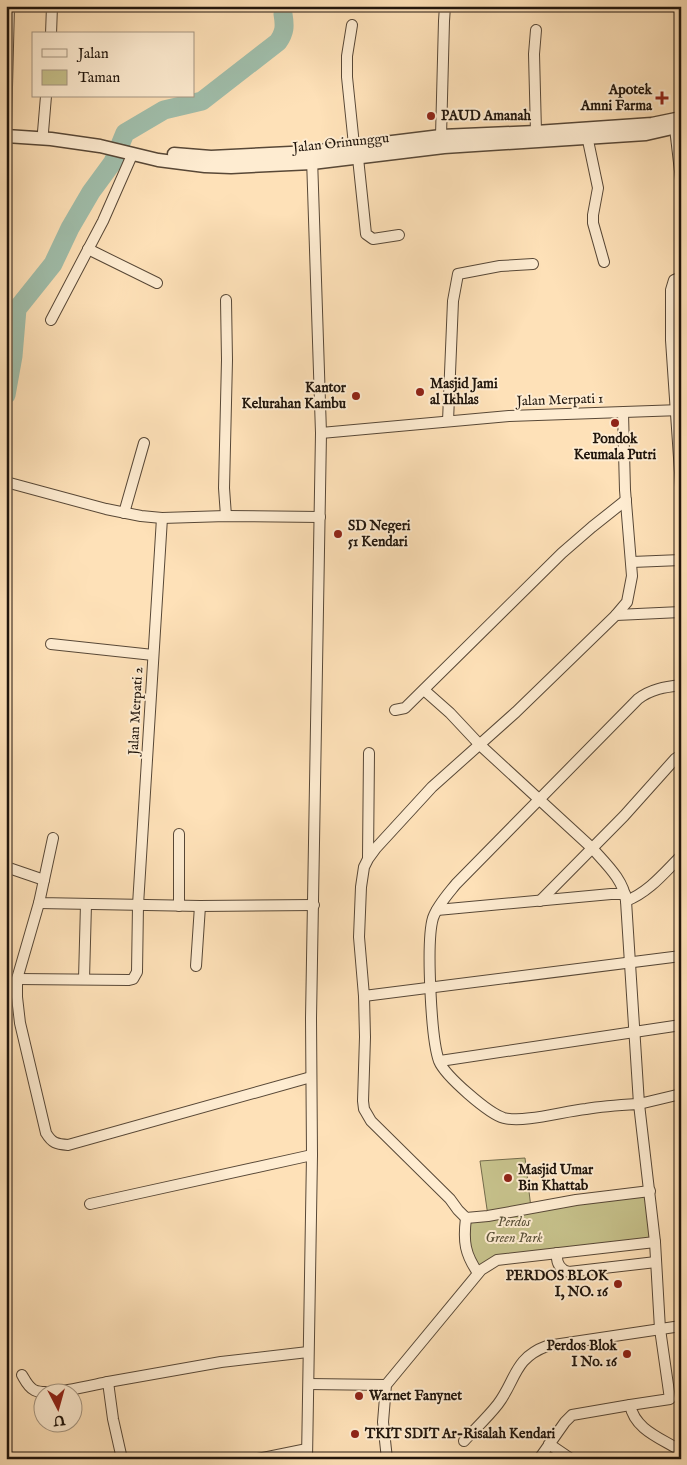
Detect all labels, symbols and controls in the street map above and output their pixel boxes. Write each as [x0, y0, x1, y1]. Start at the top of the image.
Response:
legend [32, 32, 195, 98]
text: Jalan [76, 44, 109, 63]
text: Taman [78, 68, 120, 87]
place label: Apotek Amni Farma [580, 81, 653, 115]
marker: Apotek Amni Farma [656, 92, 668, 104]
place label: PAUD Amanah [441, 107, 532, 125]
marker: PAUD Amanah [425, 110, 437, 122]
street label: Jalan Orinunggu [290, 129, 390, 157]
place label: Masjid Jami al Ikhlas [430, 375, 498, 409]
place label: Kantor Kelurahan Kambu [242, 379, 347, 413]
marker: Masjid Jami al Ikhlas [414, 386, 426, 398]
street label: Jalan Merpati 1 [514, 389, 604, 411]
marker: Kantor Kelurahan Kambu [350, 390, 362, 402]
marker: Pondok Keumala Putri [609, 417, 621, 429]
place label: Pondok Keumala Putri [574, 430, 657, 464]
place label: SD Negeri 51 Kendari [348, 517, 411, 551]
marker: SD Negeri 51 Kendari [332, 528, 344, 540]
street label: Jalan Merpati 2 [125, 666, 147, 758]
place label: Masjid Umar Bin Khattab [518, 1161, 594, 1195]
marker: Masjid Umar Bin Khattab [502, 1172, 514, 1184]
park label: Perdos Green Park [485, 1213, 543, 1247]
place label: PERDOS BLOK I, NO. 16 [506, 1267, 609, 1301]
marker: PERDOS BLOK I, NO. 16 [612, 1278, 624, 1290]
place label: Perdos Blok I No. 16 [547, 1337, 618, 1371]
marker: Perdos Blok I No. 16 [621, 1348, 633, 1360]
north arrow [32, 1382, 82, 1432]
place label: Warnet Fanynet [368, 1387, 462, 1405]
marker: Warnet Fanynet [353, 1390, 365, 1402]
text: U [51, 1410, 67, 1430]
place label: TKIT SDIT Ar-Risalah Kendari [364, 1425, 556, 1443]
marker: TKIT SDIT Ar-Risalah Kendari [349, 1428, 361, 1440]

